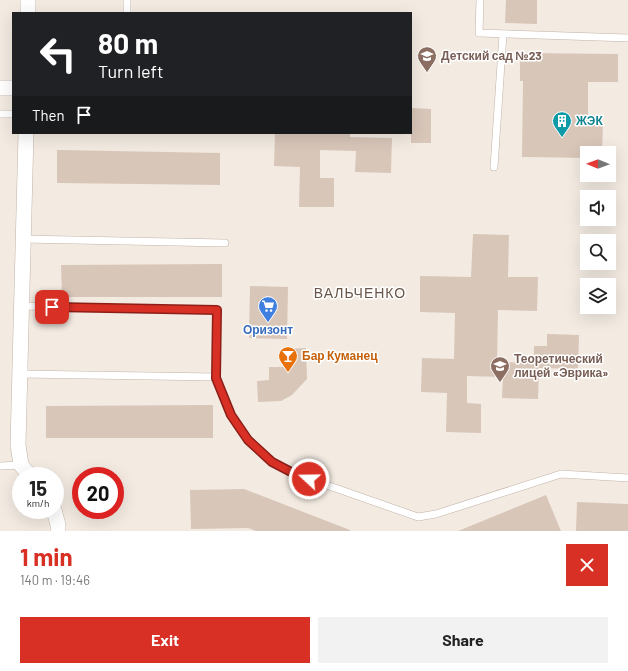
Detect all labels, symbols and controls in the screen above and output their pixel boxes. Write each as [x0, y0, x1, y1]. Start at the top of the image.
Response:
text: 80 m [98, 26, 158, 60]
icon: left [32, 28, 84, 80]
school or university icon: Детский сад №23 [416, 45, 438, 73]
place label: Детский сад №23 [441, 48, 542, 63]
text: Turn left [98, 60, 164, 82]
icon: arrive [73, 104, 95, 126]
text: Then [32, 106, 65, 124]
building icon: ЖЭК [551, 110, 573, 138]
place label: ЖЭК [575, 113, 603, 127]
north arrow [580, 146, 616, 182]
map controls [580, 146, 616, 314]
button: sound [580, 190, 616, 226]
button: search [580, 234, 616, 270]
button: layers [580, 278, 616, 314]
district label: ВАЛЬЧЕНКО [314, 284, 406, 301]
pin [35, 290, 69, 324]
supermarket icon: Оризонт [257, 295, 279, 323]
icon: arrive [41, 296, 63, 318]
place label: Оризонт [243, 322, 293, 337]
bar icon: Бар Куманец [277, 345, 299, 373]
place label: Бар Куманец [302, 348, 378, 363]
place label: Теоретический лицей «Эврика» [514, 351, 608, 380]
school or university icon: Теоретический лицей «Эврика» [489, 355, 511, 383]
position arrow [288, 458, 330, 500]
speed limit sign: 20 [72, 467, 124, 519]
text: 15 [29, 476, 47, 500]
text: km/h [27, 497, 49, 509]
text: 1 min [20, 542, 73, 571]
button: close [566, 544, 608, 586]
text: 140 m · 19:46 [20, 572, 90, 588]
button: Exit [20, 617, 310, 663]
button: Share [318, 617, 608, 663]

